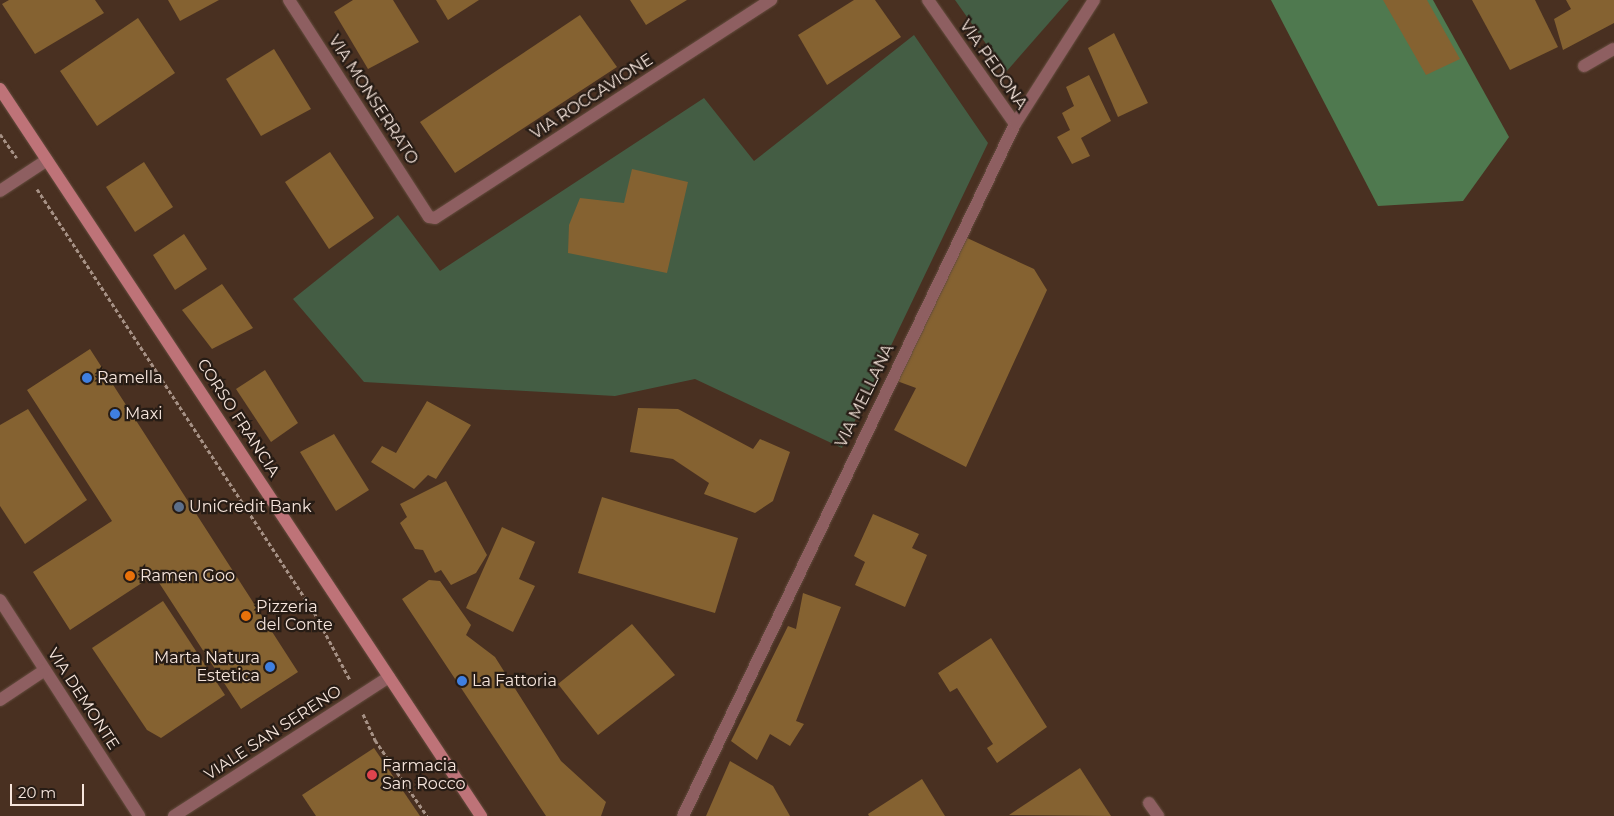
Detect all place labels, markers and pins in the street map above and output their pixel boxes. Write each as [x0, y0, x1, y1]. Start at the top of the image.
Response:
place label: Ramella [97, 368, 163, 388]
marker: Ramella [81, 372, 93, 384]
place label: Maxi [125, 404, 163, 424]
marker: Maxi [109, 408, 121, 420]
place label: UniCredit Bank [189, 497, 312, 517]
marker: UniCredit Bank [173, 501, 185, 513]
place label: Ramen Goo [140, 566, 235, 586]
marker: Ramen Goo [124, 570, 136, 582]
place label: Pizzeria del Conte [256, 597, 333, 635]
marker: Pizzeria del Conte [240, 610, 252, 622]
place label: Marta Natura Estetica [154, 648, 260, 686]
marker: Marta Natura Estetica [264, 661, 276, 673]
place label: La Fattoria [472, 671, 557, 691]
marker: La Fattoria [456, 675, 468, 687]
place label: Farmacia San Rocco [382, 756, 466, 794]
marker: Farmacia San Rocco [366, 769, 378, 781]

